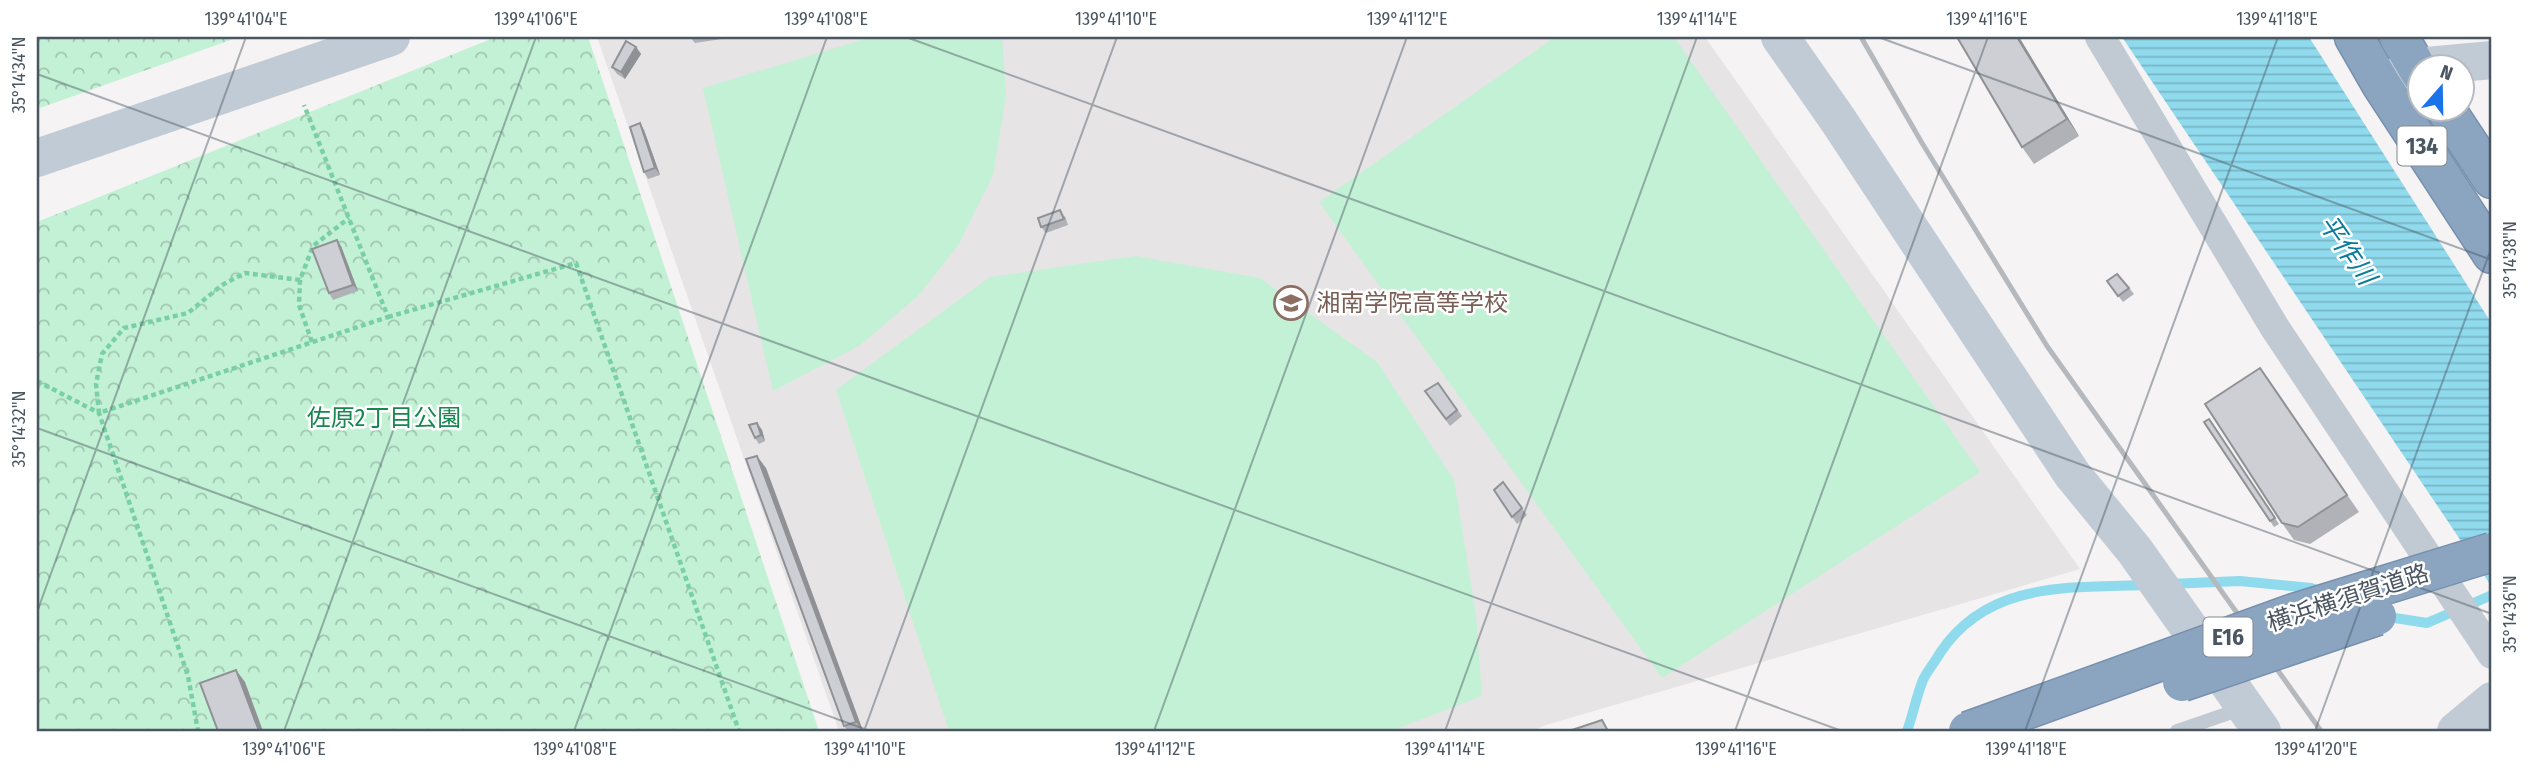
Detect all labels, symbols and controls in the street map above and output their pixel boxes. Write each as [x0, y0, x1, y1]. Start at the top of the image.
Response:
text: 139°41'04"E [205, 8, 287, 30]
text: 139°41'06"E [494, 8, 578, 30]
text: 139°41'08"E [784, 8, 868, 30]
text: 139°41'10"E [1075, 8, 1157, 30]
text: 139°41'12"E [1367, 8, 1447, 30]
text: 139°41'14"E [1657, 8, 1737, 30]
text: 139°41'16"E [1946, 8, 2028, 30]
text: 139°41'18"E [2236, 8, 2318, 30]
text: 35°14'34"N [8, 37, 30, 113]
north arrow [2406, 52, 2476, 122]
text: N [2437, 60, 2456, 85]
road number: 134 [2398, 127, 2446, 166]
water label: 平作川 [2312, 209, 2384, 293]
text: 35°14'38"N [2499, 221, 2521, 299]
school or university icon: 湘南学院高等学校 [1272, 284, 1310, 322]
place label: 湘南学院高等学校 [1316, 289, 1508, 317]
text: 35°14'32"N [8, 391, 30, 467]
park label: 佐原2丁目公園 [307, 404, 461, 432]
street label: 横浜横須賀道路 [2264, 559, 2432, 637]
text: 35°14'36"N [2499, 575, 2521, 653]
road number: E16 [2204, 618, 2252, 656]
text: 139°41'06"E [242, 738, 326, 760]
text: 139°41'08"E [533, 738, 617, 760]
text: 139°41'10"E [824, 738, 906, 760]
text: 139°41'12"E [1115, 738, 1195, 760]
text: 139°41'14"E [1405, 738, 1485, 760]
text: 139°41'16"E [1695, 738, 1777, 760]
text: 139°41'18"E [1985, 738, 2067, 760]
text: 139°41'20"E [2275, 738, 2357, 760]

